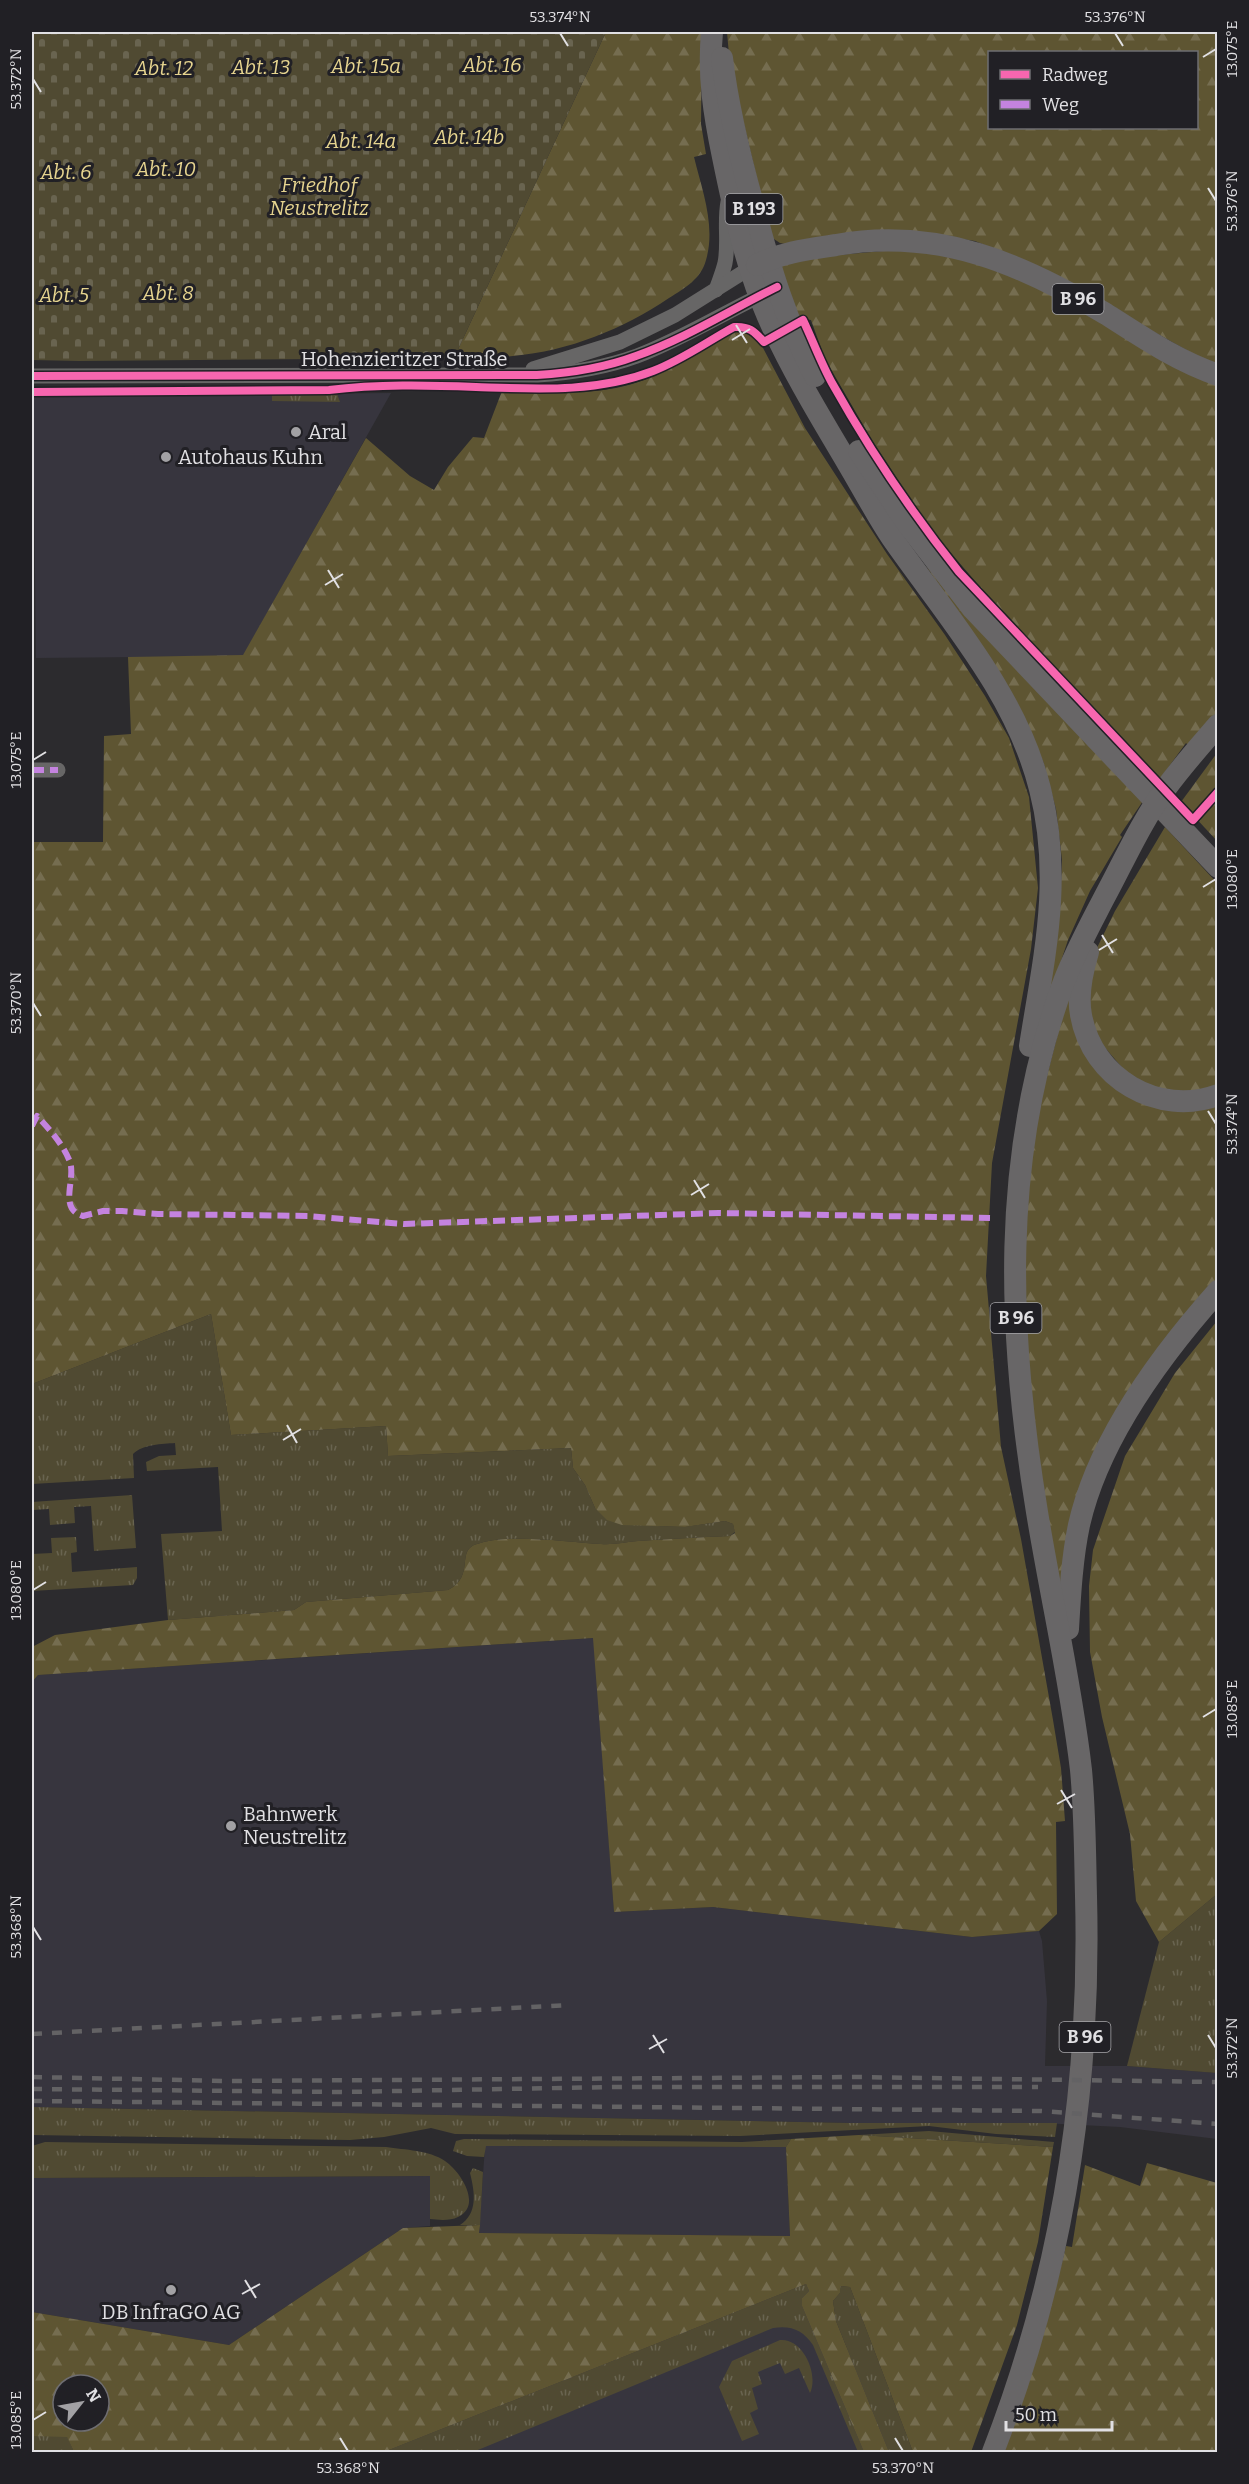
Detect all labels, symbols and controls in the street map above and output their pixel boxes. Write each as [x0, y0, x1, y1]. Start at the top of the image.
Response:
text: 53.374°N [529, 8, 591, 26]
text: 53.376°N [1084, 8, 1146, 26]
text: 13.075°E [1223, 21, 1241, 77]
text: 53.372°N [7, 48, 25, 110]
legend [988, 51, 1198, 129]
park label: Abt. 16 [461, 53, 522, 77]
park label: Abt. 15a [330, 54, 401, 78]
park label: Abt. 13 [231, 55, 290, 79]
park label: Abt. 12 [134, 56, 193, 80]
text: Radweg [1042, 64, 1108, 86]
text: Weg [1042, 94, 1079, 116]
park label: Abt. 14b [433, 125, 504, 149]
park label: Abt. 14a [325, 129, 396, 153]
park label: Abt. 10 [135, 157, 196, 181]
park label: Abt. 6 [39, 160, 92, 184]
text: 53.376°N [1223, 170, 1241, 232]
park label: Friedhof Neustrelitz [269, 173, 369, 220]
road number: B 193 [726, 194, 783, 224]
park label: Abt. 8 [141, 281, 194, 305]
park label: Abt. 5 [38, 283, 90, 307]
road number: B 96 [1052, 284, 1104, 314]
street label: Hohenzieritzer Straße [301, 347, 507, 371]
place label: Aral [308, 420, 347, 444]
marker: Aral [289, 425, 303, 439]
place label: Autohaus Kuhn [178, 445, 323, 469]
marker: Autohaus Kuhn [159, 450, 173, 464]
text: 13.075°E [7, 732, 25, 788]
text: 13.080°E [1223, 849, 1241, 909]
text: 53.370°N [7, 972, 25, 1034]
text: 53.374°N [1223, 1093, 1241, 1155]
road number: B 96 [990, 1303, 1042, 1333]
text: 13.080°E [7, 1560, 25, 1620]
text: 13.085°E [1223, 1680, 1241, 1738]
place label: Bahnwerk Neustrelitz [243, 1802, 347, 1849]
marker: Bahnwerk Neustrelitz [224, 1819, 238, 1833]
text: 53.368°N [7, 1895, 25, 1959]
text: 53.372°N [1223, 2017, 1241, 2079]
road number: B 96 [1060, 2022, 1110, 2052]
marker: DB InfraGO AG [164, 2283, 178, 2297]
place label: DB InfraGO AG [101, 2300, 241, 2324]
north arrow [51, 2373, 111, 2433]
text: N [82, 2385, 105, 2406]
text: 13.085°E [7, 2391, 25, 2449]
scale bar [1006, 2394, 1112, 2432]
text: 50 m [1015, 2404, 1057, 2426]
text: 53.368°N [316, 2459, 380, 2477]
text: 53.370°N [872, 2459, 934, 2477]

